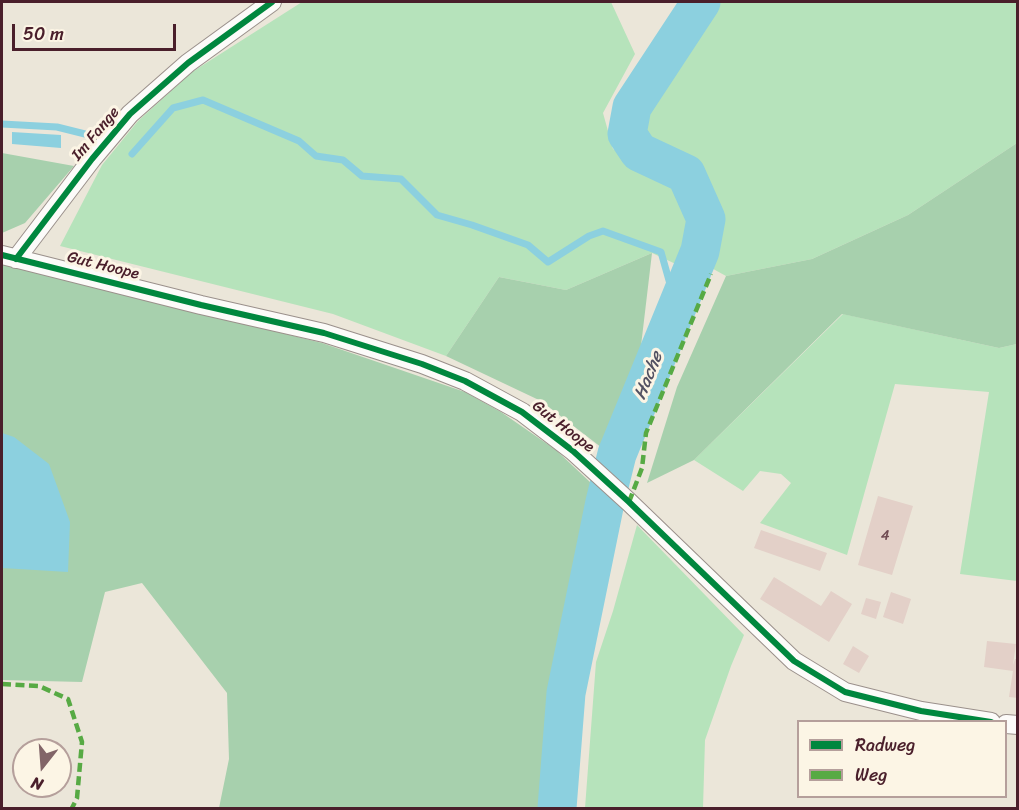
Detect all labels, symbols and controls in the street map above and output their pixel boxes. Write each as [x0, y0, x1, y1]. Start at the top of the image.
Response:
scale bar [15, 12, 178, 50]
text: 50 m [23, 18, 64, 50]
street label: Im Fange [68, 103, 124, 165]
street label: Gut Hoope [65, 248, 141, 284]
water label: Hache [630, 349, 668, 403]
street label: Gut Hoope [528, 397, 598, 457]
house number: 4 [881, 528, 889, 544]
legend [797, 720, 1007, 798]
text: Radweg [855, 729, 915, 761]
north arrow [12, 738, 72, 798]
text: Weg [855, 759, 887, 791]
text: N [28, 768, 47, 799]

